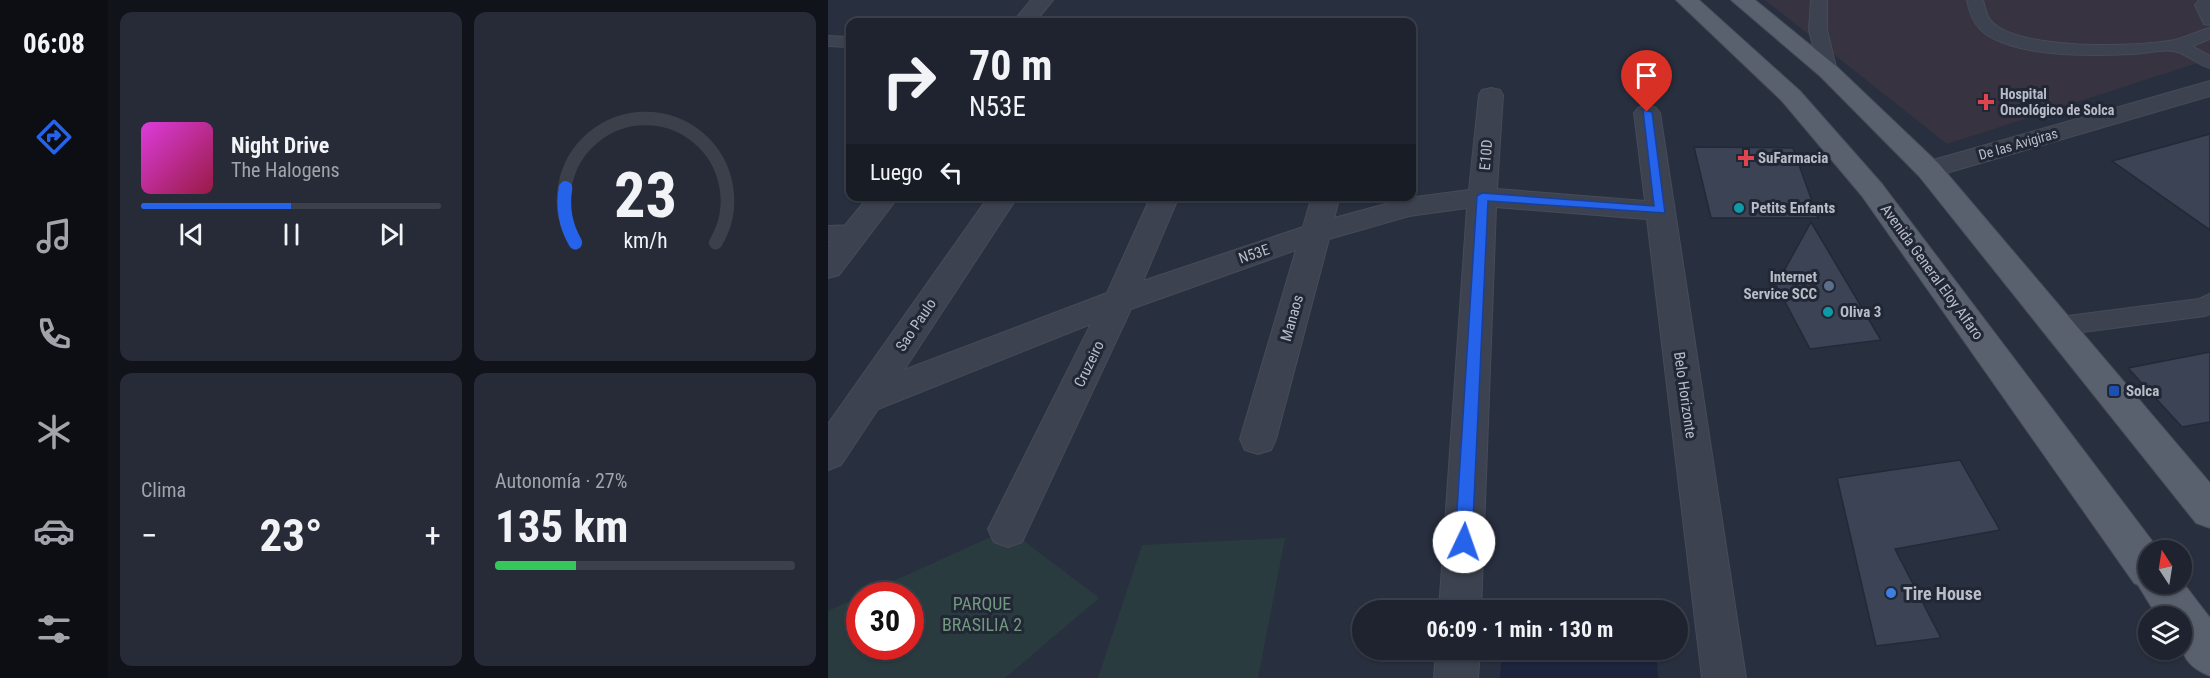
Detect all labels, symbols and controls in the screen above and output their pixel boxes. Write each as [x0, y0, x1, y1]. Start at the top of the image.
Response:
text: 06:08 [23, 28, 85, 60]
text: 70 m [969, 41, 1052, 90]
icon: right [870, 42, 948, 120]
pin [1621, 50, 1672, 112]
icon: arrive [1630, 59, 1663, 92]
place label: Hospital Oncológico de Solca [2000, 86, 2115, 118]
text: N53E [969, 91, 1026, 123]
marker: Hospital Oncológico de Solca [1977, 93, 1995, 111]
icon: directions [33, 116, 75, 158]
street label: De las Avigiras [1977, 125, 2059, 163]
text: Night Drive [231, 133, 329, 158]
street label: E10D [1476, 139, 1496, 171]
place label: SuFarmacia [1758, 149, 1828, 167]
marker: SuFarmacia [1739, 151, 1753, 165]
icon: left [935, 156, 968, 189]
text: The Halogens [231, 158, 340, 182]
text: 23 [613, 160, 677, 233]
text: Luego [870, 160, 923, 185]
place label: Petits Enfants [1751, 199, 1836, 217]
marker: Petits Enfants [1732, 201, 1746, 215]
street label: Avenida General Eloy Alfaro [1877, 201, 1987, 343]
icon: music [33, 215, 75, 257]
icon: previous [175, 218, 208, 251]
icon: pause [275, 218, 308, 251]
icon: next [375, 218, 408, 251]
text: km/h [623, 229, 667, 254]
street label: N53E [1236, 240, 1272, 268]
place label: Internet Service SCC [1743, 268, 1817, 303]
marker: Internet Service SCC [1822, 279, 1836, 293]
street label: Manaos [1277, 293, 1307, 343]
street label: Sao Paulo [892, 295, 940, 355]
place label: Oliva 3 [1840, 303, 1881, 321]
marker: Oliva 3 [1821, 305, 1835, 319]
icon: phone [33, 313, 75, 355]
street label: Cruzeiro [1070, 338, 1108, 390]
street label: Belo Horizonte [1670, 351, 1700, 439]
place label: Solca [2126, 382, 2159, 400]
marker: Solca [2107, 384, 2121, 398]
icon: climate [33, 411, 75, 453]
text: Autonomía · 27% [495, 469, 627, 493]
text: Clima [141, 478, 186, 502]
text: 135 km [495, 500, 628, 553]
text: 23° [260, 509, 323, 562]
icon: car [33, 510, 75, 552]
position arrow [1432, 510, 1496, 574]
text: − [141, 516, 158, 555]
text: + [425, 516, 441, 555]
north arrow [2138, 540, 2192, 594]
map controls [2138, 540, 2192, 660]
speed limit sign: 30 [846, 582, 924, 660]
place label: Tire House [1903, 583, 1982, 604]
marker: Tire House [1884, 586, 1898, 600]
park label: PARQUE BRASILIA 2 [942, 593, 1022, 635]
button: layers [2138, 606, 2192, 660]
icon: filters [33, 608, 75, 650]
text: 06:09 · 1 min · 130 m [1427, 617, 1613, 642]

